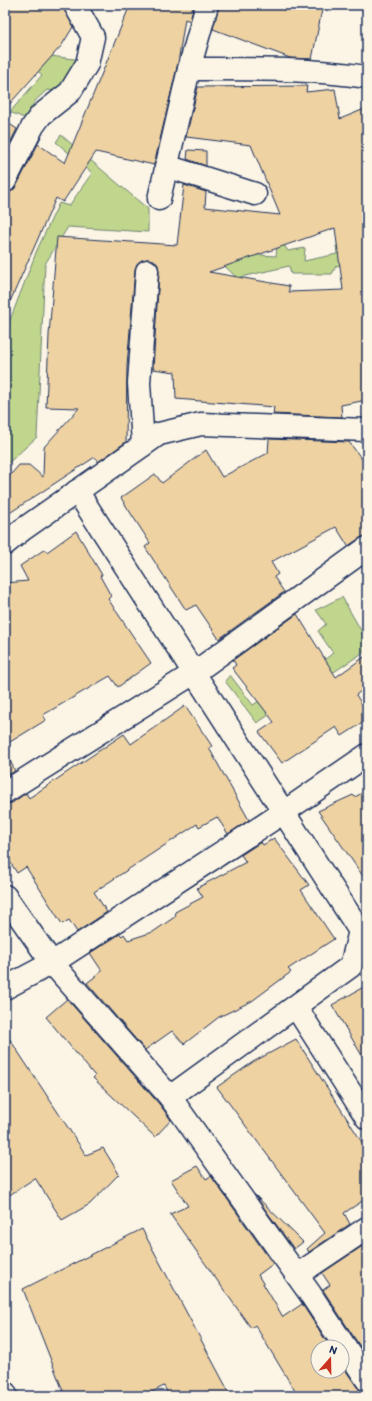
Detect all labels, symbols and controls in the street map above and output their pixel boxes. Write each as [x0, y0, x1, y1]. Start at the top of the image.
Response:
north arrow [310, 1339, 350, 1379]
text: N [328, 1343, 339, 1357]

